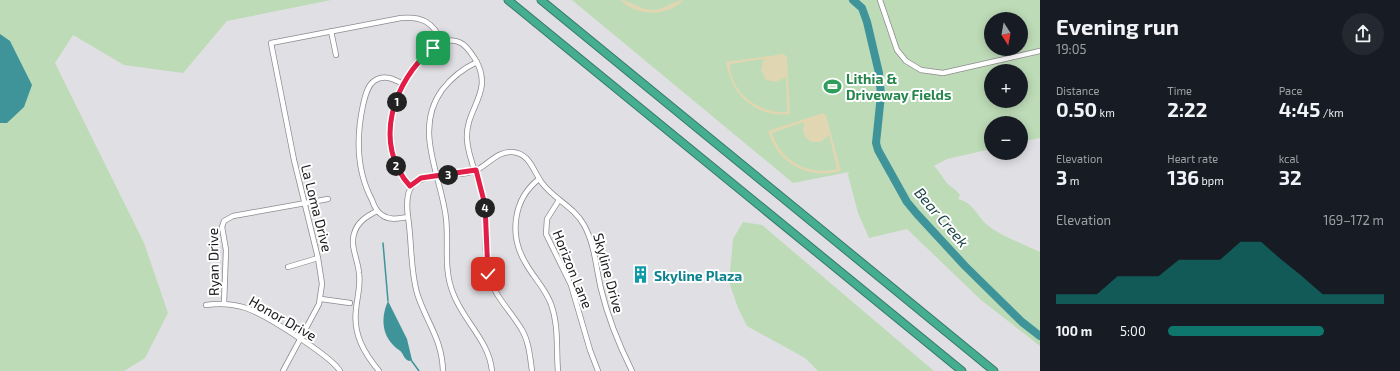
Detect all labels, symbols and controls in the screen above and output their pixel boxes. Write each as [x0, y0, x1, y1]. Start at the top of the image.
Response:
north arrow [984, 12, 1028, 56]
map controls [984, 12, 1028, 160]
text: Evening run [1056, 13, 1179, 39]
button: share [1342, 13, 1384, 55]
pin [416, 31, 450, 65]
icon: arrive [422, 37, 444, 59]
text: 19:05 [1056, 41, 1087, 57]
button: + [984, 64, 1028, 108]
place label: Lithia & Driveway Fields [846, 70, 951, 103]
sports icon: Lithia & Driveway Fields [823, 76, 843, 96]
text: Distance [1056, 84, 1099, 97]
text: Time [1167, 84, 1192, 97]
text: Pace [1279, 84, 1302, 97]
pin: 1 [387, 92, 407, 112]
text: 1 [395, 95, 399, 108]
text: 0.50 [1056, 97, 1097, 121]
text: 2:22 [1167, 97, 1207, 121]
text: 4:45 [1279, 97, 1320, 121]
text: km [1097, 106, 1115, 119]
text: /km [1320, 106, 1344, 119]
button: − [984, 116, 1028, 160]
text: Elevation [1056, 152, 1103, 165]
text: Heart rate [1167, 152, 1218, 165]
text: kcal [1279, 152, 1299, 165]
pin: 2 [386, 156, 406, 176]
text: 2 [393, 159, 399, 172]
street label: La Loma Drive [298, 163, 336, 253]
pin: 3 [438, 165, 458, 185]
text: 3 [1056, 165, 1067, 189]
text: 136 [1167, 165, 1199, 189]
text: 32 [1279, 165, 1302, 189]
text: 3 [445, 168, 451, 181]
text: m [1067, 174, 1079, 187]
text: bpm [1199, 174, 1224, 187]
water label: Bear Creek [911, 183, 973, 251]
pin: 4 [475, 198, 495, 218]
text: 4 [481, 201, 489, 214]
text: Elevation [1056, 212, 1111, 228]
text: 169–172 m [1323, 212, 1384, 228]
street label: Horizon Lane [550, 227, 596, 311]
street label: Ryan Drive [204, 228, 222, 296]
street label: Skyline Drive [590, 231, 628, 315]
pin [471, 257, 505, 291]
icon: check [477, 263, 499, 285]
building icon: Skyline Plaza [631, 265, 651, 285]
place label: Skyline Plaza [654, 267, 742, 284]
street label: Honor Drive [246, 292, 320, 344]
text: 100 m [1056, 323, 1092, 339]
text: 5:00 [1120, 323, 1146, 339]

